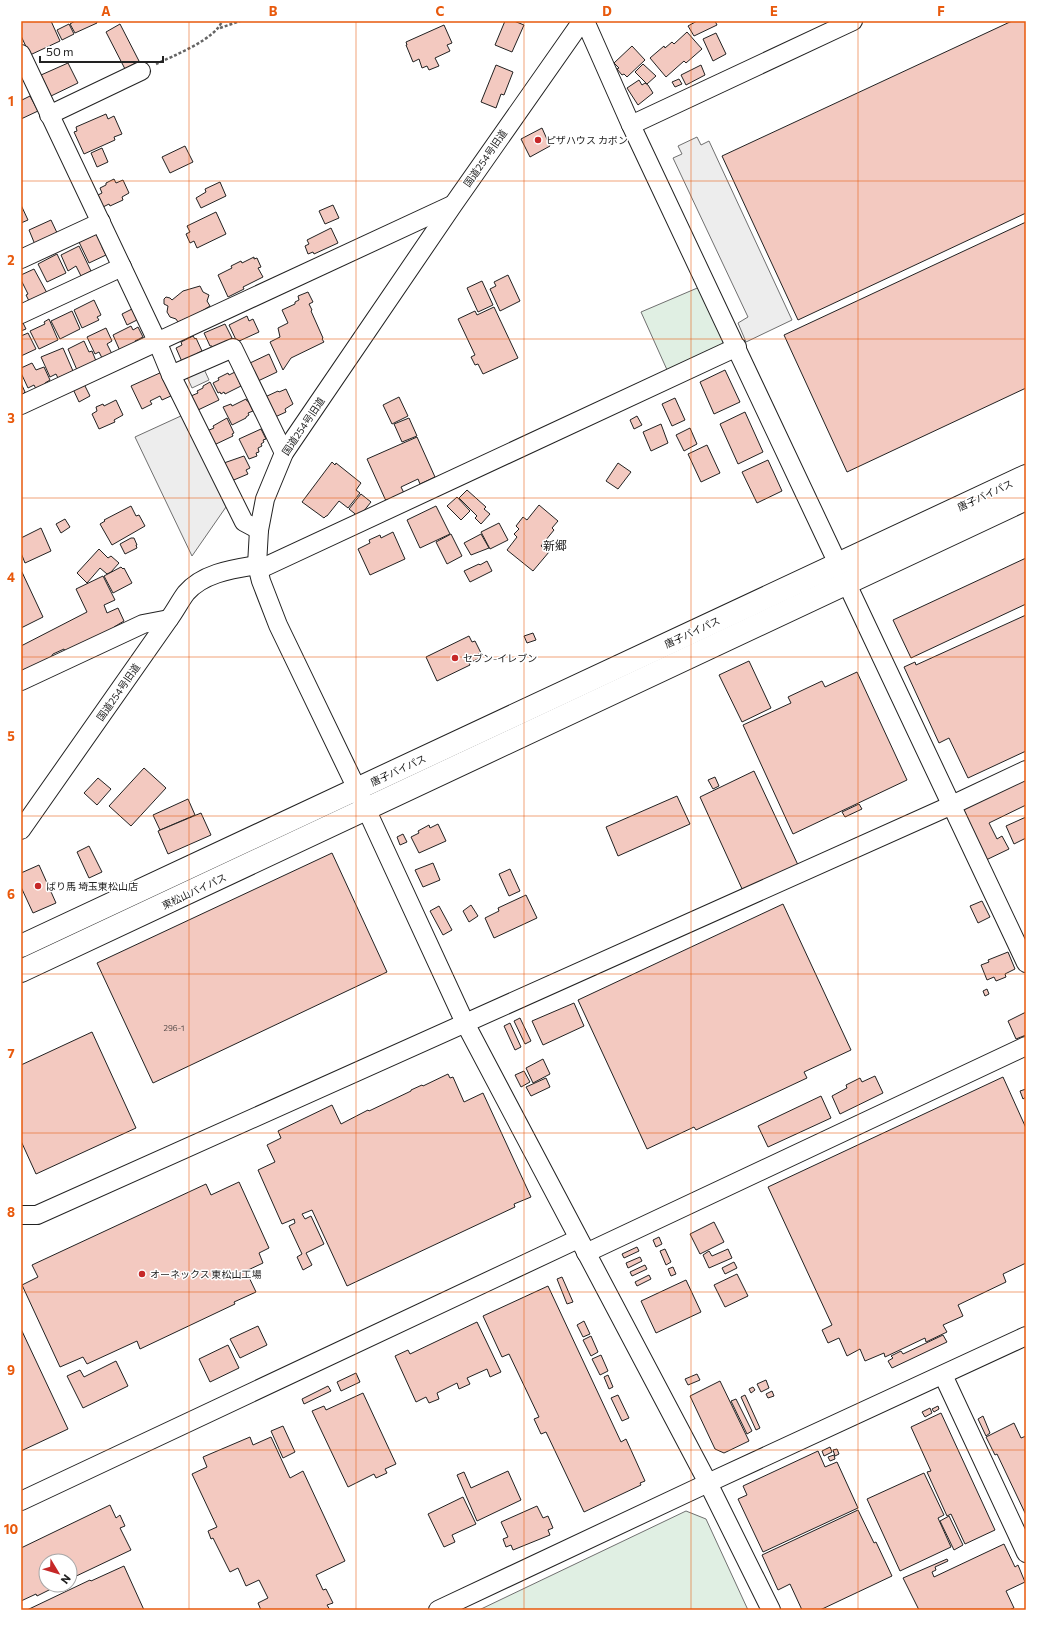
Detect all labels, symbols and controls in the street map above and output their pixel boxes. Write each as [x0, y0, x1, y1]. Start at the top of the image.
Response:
text: A [101, 3, 111, 19]
text: B [269, 3, 278, 19]
text: C [436, 3, 445, 19]
text: D [602, 3, 612, 19]
text: E [770, 3, 778, 19]
text: F [937, 3, 945, 19]
scale bar [40, 38, 163, 64]
text: 50 m [46, 44, 74, 58]
text: 1 [8, 93, 14, 109]
street label: 国道254号旧道 [461, 127, 509, 189]
place label: ピザハウス カポン [546, 134, 628, 146]
marker: ピザハウス カポン [533, 135, 543, 145]
text: 2 [7, 252, 15, 268]
street label: 国道254号旧道 [279, 395, 327, 457]
text: 3 [7, 410, 15, 426]
street label: 唐子バイパス [955, 477, 1015, 513]
district label: 新郷 [543, 538, 567, 552]
text: 4 [7, 569, 15, 585]
street label: 唐子バイパス [662, 614, 722, 650]
place label: セブン-イレブン [463, 652, 537, 664]
marker: セブン-イレブン [450, 653, 460, 663]
street label: 国道254号旧道 [94, 661, 142, 723]
text: 5 [7, 728, 15, 744]
street label: 唐子バイパス [368, 752, 428, 788]
street label: 東松山バイパス [160, 871, 228, 911]
place label: ばり馬 埼玉東松山店 [46, 880, 138, 892]
marker: ばり馬 埼玉東松山店 [33, 881, 43, 891]
text: 6 [7, 886, 15, 902]
house number: 296-1 [164, 1023, 184, 1033]
text: 7 [7, 1045, 15, 1061]
text: 8 [7, 1204, 15, 1220]
place label: オーネックス 東松山工場 [150, 1268, 262, 1280]
marker: オーネックス 東松山工場 [137, 1269, 147, 1279]
text: 9 [7, 1362, 15, 1378]
text: 10 [4, 1521, 19, 1537]
north arrow [38, 1553, 78, 1593]
text: N [59, 1572, 74, 1587]

